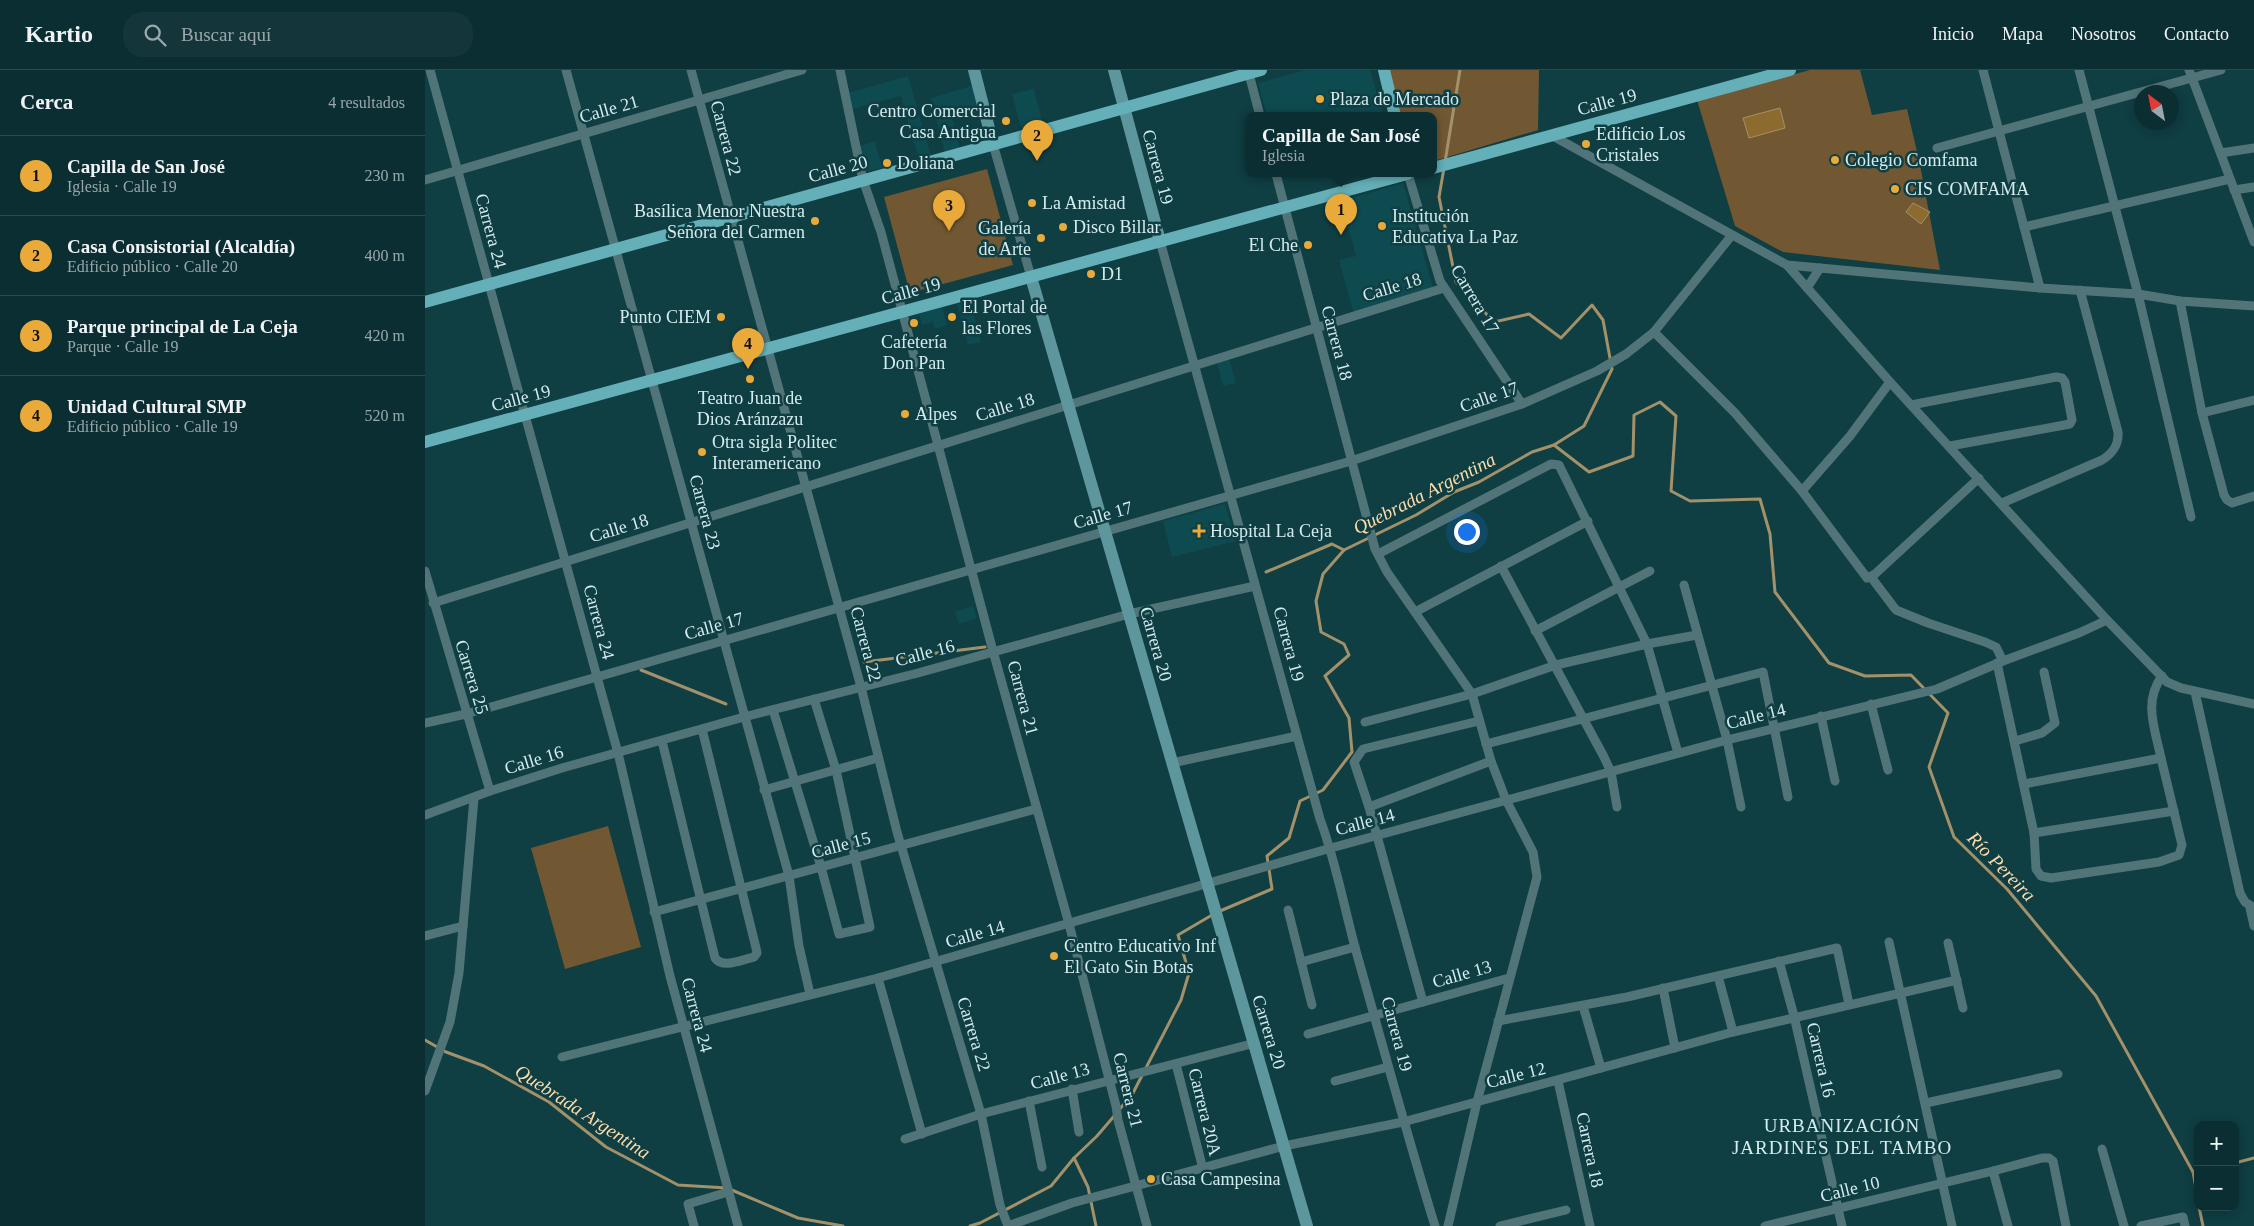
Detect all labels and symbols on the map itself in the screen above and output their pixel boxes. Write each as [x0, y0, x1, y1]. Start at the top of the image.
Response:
street label: Calle 19 [1575, 85, 1639, 119]
north arrow [2134, 85, 2179, 130]
place label: Plaza de Mercado [1330, 89, 1459, 109]
street label: Calle 21 [577, 91, 641, 127]
marker: Plaza de Mercado [1314, 93, 1326, 105]
street label: Carrera 22 [706, 98, 746, 178]
place label: Centro Comercial Casa Antigua [868, 101, 996, 142]
marker: Centro Comercial Casa Antigua [1000, 115, 1012, 127]
pin: 2 [1021, 120, 1053, 161]
place label: Edificio Los Cristales [1596, 124, 1685, 165]
street label: Carrera 19 [1138, 127, 1178, 207]
marker: Edificio Los Cristales [1580, 138, 1592, 150]
place label: Colegio Comfama [1845, 150, 1977, 170]
street label: Calle 20 [806, 152, 870, 186]
place label: Doliana [897, 153, 954, 173]
marker: Colegio Comfama [1829, 154, 1841, 166]
marker: Doliana [881, 157, 893, 169]
place label: CIS COMFAMA [1905, 179, 2029, 199]
marker: CIS COMFAMA [1889, 183, 1901, 195]
pin: 3 [933, 190, 965, 231]
street label: Carrera 24 [471, 191, 511, 271]
place label: La Amistad [1042, 193, 1126, 213]
pin: 1 [1325, 194, 1357, 235]
marker: La Amistad [1026, 197, 1038, 209]
place label: Basílica Menor Nuestra Señora del Carmen [634, 201, 805, 242]
place label: Institución Educativa La Paz [1392, 206, 1518, 247]
marker: Basílica Menor Nuestra Señora del Carmen [809, 215, 821, 227]
place label: Disco Billar [1073, 217, 1161, 237]
place label: Galería de Arte [978, 218, 1031, 259]
marker: Institución Educativa La Paz [1376, 220, 1388, 232]
marker: Disco Billar [1057, 221, 1069, 233]
marker: Galería de Arte [1035, 232, 1047, 244]
place label: El Che [1249, 235, 1298, 255]
marker: El Che [1302, 239, 1314, 251]
street label: Carrera 17 [1447, 261, 1503, 337]
place label: D1 [1101, 264, 1123, 284]
marker: D1 [1085, 268, 1097, 280]
street label: Calle 18 [1360, 269, 1424, 305]
street label: Calle 19 [879, 274, 943, 308]
place label: El Portal de las Flores [962, 297, 1047, 338]
street label: Carrera 18 [1317, 303, 1357, 383]
place label: Punto CIEM [619, 307, 711, 327]
marker: Punto CIEM [715, 311, 727, 323]
marker: El Portal de las Flores [946, 311, 958, 323]
marker: Cafetería Don Pan [908, 317, 920, 329]
pin: 4 [732, 328, 764, 369]
place label: Cafetería Don Pan [881, 332, 947, 373]
marker: Teatro Juan de Dios Aránzazu [744, 373, 756, 385]
street label: Calle 17 [1457, 378, 1521, 416]
street label: Calle 19 [489, 381, 553, 415]
place label: Teatro Juan de Dios Aránzazu [697, 388, 803, 429]
street label: Calle 18 [973, 389, 1037, 425]
place label: Alpes [915, 404, 957, 424]
marker: Alpes [899, 408, 911, 420]
place label: Otra sigla Politec Interamericano [712, 432, 837, 473]
marker: Otra sigla Politec Interamericano [696, 446, 708, 458]
water label: Quebrada Argentina [1350, 449, 1499, 538]
street label: Carrera 23 [685, 472, 725, 552]
street label: Calle 17 [1071, 497, 1135, 533]
street label: Calle 18 [587, 510, 651, 546]
your location [1454, 519, 1480, 545]
place label: Hospital La Ceja [1210, 521, 1332, 541]
marker: Hospital La Ceja [1192, 524, 1206, 538]
street label: Carrera 24 [579, 582, 619, 662]
street label: Carrera 22 [846, 604, 886, 684]
street label: Carrera 20 [1136, 604, 1176, 684]
street label: Carrera 19 [1269, 604, 1309, 684]
street label: Calle 17 [682, 608, 746, 644]
street label: Calle 16 [893, 636, 957, 670]
street label: Carrera 25 [451, 638, 493, 716]
street label: Carrera 21 [1003, 658, 1043, 738]
street label: Calle 14 [1724, 699, 1788, 733]
street label: Calle 16 [502, 742, 566, 778]
street label: Calle 14 [1333, 805, 1397, 839]
water label: Río Pereira [1963, 827, 2040, 905]
street label: Calle 15 [809, 828, 873, 862]
street label: Calle 14 [943, 916, 1007, 952]
place label: Centro Educativo Inf El Gato Sin Botas [1064, 936, 1216, 977]
marker: Centro Educativo Inf El Gato Sin Botas [1048, 950, 1060, 962]
street label: Calle 13 [1430, 956, 1494, 992]
street label: Carrera 24 [677, 975, 717, 1055]
street label: Carrera 20 [1248, 993, 1290, 1071]
street label: Carrera 19 [1377, 994, 1417, 1074]
street label: Carrera 22 [953, 995, 995, 1073]
street label: Carrera 16 [1803, 1020, 1839, 1100]
street label: Carrera 21 [1109, 1050, 1147, 1130]
street label: Calle 12 [1484, 1058, 1548, 1092]
street label: Calle 13 [1028, 1059, 1092, 1093]
water label: Quebrada Argentina [511, 1060, 654, 1163]
street label: Carrera 20A [1184, 1066, 1226, 1158]
street label: Carrera 18 [1572, 1111, 1608, 1189]
district label: URBANIZACIÓN JARDINES DEL TAMBO [1732, 1115, 1952, 1158]
place label: Casa Campesina [1161, 1169, 1280, 1189]
street label: Calle 10 [1818, 1172, 1882, 1206]
marker: Casa Campesina [1145, 1173, 1157, 1185]

